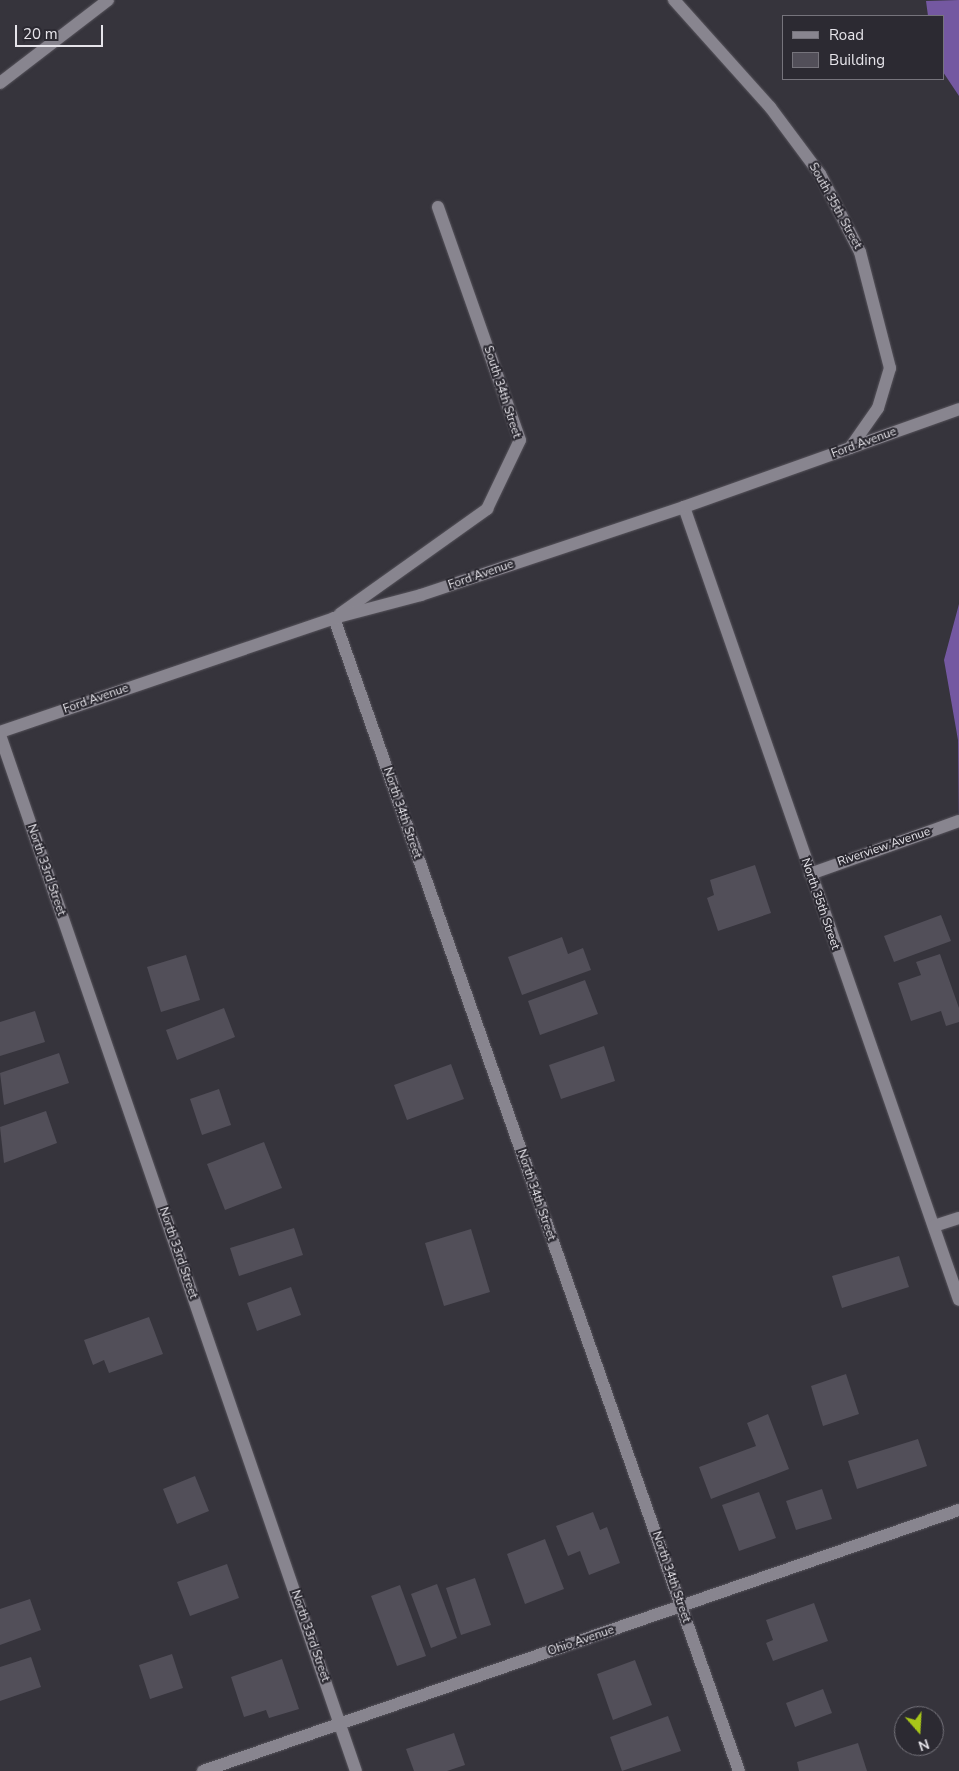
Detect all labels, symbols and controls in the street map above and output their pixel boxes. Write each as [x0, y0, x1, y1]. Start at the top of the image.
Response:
scale bar [18, 15, 105, 47]
legend [782, 15, 944, 80]
text: 20 m [23, 24, 58, 44]
text: Road [829, 25, 864, 45]
text: Building [829, 50, 885, 70]
street label: South 35th Street [805, 160, 865, 252]
street label: South 34th Street [480, 344, 524, 440]
street label: Ford Avenue [830, 425, 898, 461]
street label: Ford Avenue [446, 557, 516, 593]
street label: Ford Avenue [61, 681, 131, 717]
street label: North 34th Street [380, 766, 424, 860]
street label: North 33rd Street [24, 822, 68, 918]
street label: Riverview Avenue [836, 824, 932, 870]
street label: North 35th Street [798, 857, 842, 951]
street label: North 34th Street [514, 1148, 558, 1242]
street label: North 33rd Street [156, 1205, 200, 1301]
street label: North 34th Street [649, 1530, 693, 1624]
street label: North 33rd Street [288, 1588, 332, 1684]
street label: Ohio Avenue [546, 1623, 616, 1659]
north arrow [894, 1706, 944, 1756]
text: N [916, 1734, 932, 1755]

